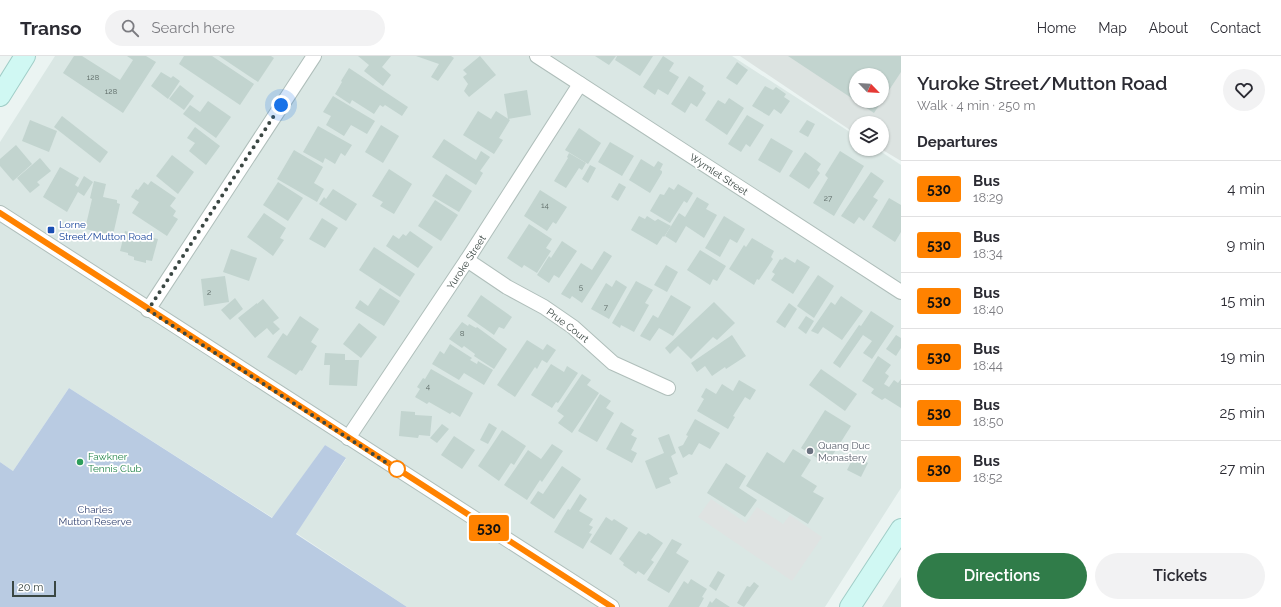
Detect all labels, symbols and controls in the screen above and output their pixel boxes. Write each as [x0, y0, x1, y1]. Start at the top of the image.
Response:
search box [105, 10, 385, 46]
text: Transo [20, 17, 81, 39]
icon: search [119, 17, 141, 39]
text: Search here [151, 19, 235, 37]
text: Home [1037, 20, 1076, 36]
text: Map [1098, 20, 1127, 36]
text: About [1149, 20, 1188, 36]
text: Contact [1210, 20, 1261, 36]
north arrow [849, 68, 889, 108]
map controls [849, 68, 889, 156]
button: heart [1223, 69, 1265, 111]
house number: 128 [87, 72, 99, 82]
text: Yuroke Street/Mutton Road [917, 72, 1167, 94]
house number: 128 [105, 86, 117, 96]
your location [271, 95, 291, 115]
text: Walk · 4 min · 250 m [917, 98, 1035, 113]
button: layers [849, 116, 889, 156]
text: Departures [917, 133, 998, 151]
street label: Wymlet Street [688, 152, 750, 198]
text: Bus [973, 172, 1000, 190]
text: 4 min [1227, 180, 1265, 198]
text: 530 [927, 181, 951, 197]
text: 18:29 [973, 190, 1003, 205]
house number: 27 [824, 193, 833, 203]
house number: 14 [541, 200, 550, 210]
place label: Lorne Street/Mutton Road [59, 219, 152, 242]
marker: Lorne Street/Mutton Road [46, 225, 56, 235]
text: Bus [973, 228, 1000, 246]
street label: Yuroke Street [445, 233, 488, 291]
text: 9 min [1227, 236, 1265, 254]
text: 530 [927, 237, 951, 253]
text: 18:34 [973, 246, 1003, 261]
house number: 5 [579, 282, 584, 292]
text: Bus [973, 284, 1000, 302]
house number: 2 [207, 287, 211, 297]
text: 15 min [1221, 292, 1265, 310]
text: 530 [927, 293, 951, 309]
house number: 7 [604, 302, 609, 312]
text: 18:40 [973, 302, 1004, 317]
street label: Prue Court [545, 306, 591, 345]
house number: 8 [460, 328, 465, 338]
text: Bus [973, 340, 1000, 358]
text: 19 min [1220, 348, 1265, 366]
text: 530 [927, 349, 951, 365]
text: 18:44 [973, 358, 1003, 373]
house number: 4 [426, 381, 431, 391]
text: Bus [973, 396, 1000, 414]
text: 25 min [1219, 404, 1265, 422]
text: 530 [927, 405, 951, 421]
text: 18:50 [973, 414, 1004, 429]
place label: Quang Duc Monastery [818, 440, 871, 463]
marker: Quang Duc Monastery [805, 446, 815, 456]
place label: Fawkner Tennis Club [88, 451, 142, 474]
text: Bus [973, 452, 1000, 470]
marker: Fawkner Tennis Club [75, 457, 85, 467]
unlabelled marker [388, 460, 406, 478]
text: 27 min [1220, 460, 1265, 478]
text: 530 [927, 461, 951, 477]
text: 18:52 [973, 470, 1003, 485]
park label: Charles Mutton Reserve [58, 504, 132, 527]
line badge: 530 [466, 515, 512, 541]
text: 530 [477, 520, 501, 536]
button: Directions [917, 553, 1087, 599]
button: Tickets [1095, 553, 1265, 599]
scale bar [12, 579, 56, 598]
text: 20 m [18, 581, 43, 594]

